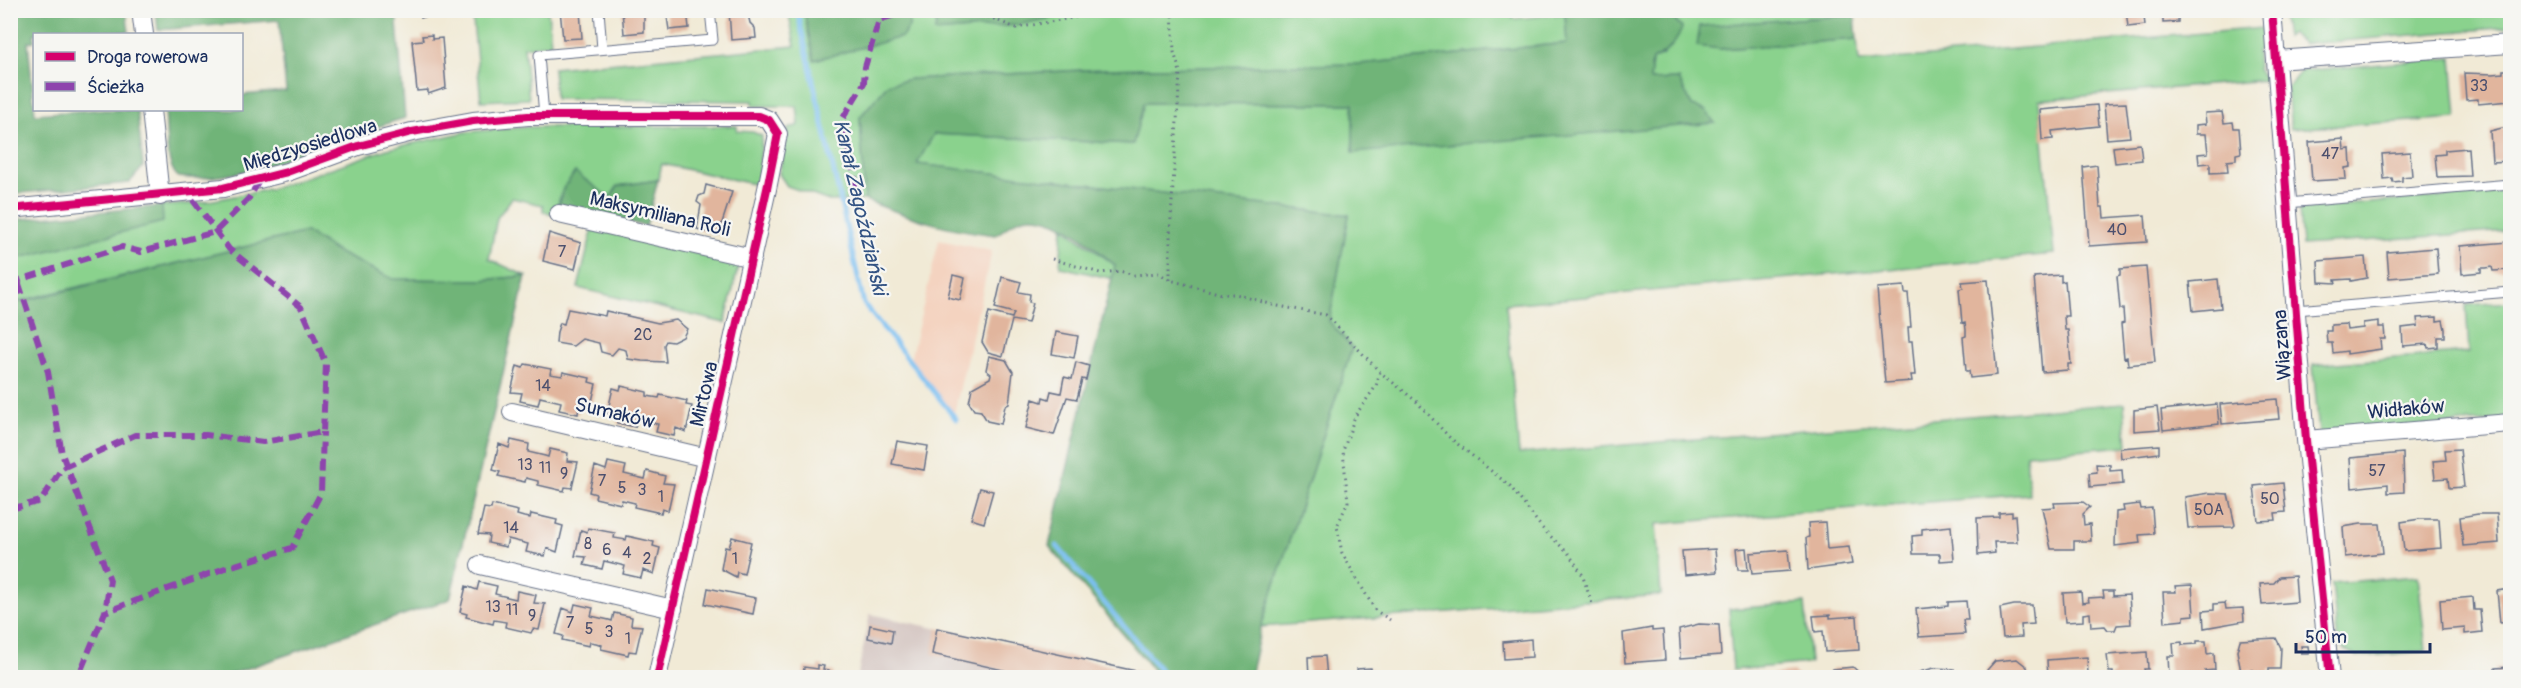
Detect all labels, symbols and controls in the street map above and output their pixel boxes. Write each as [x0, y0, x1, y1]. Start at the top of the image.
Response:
legend [33, 33, 243, 111]
text: Droga rowerowa [87, 46, 208, 69]
text: Ścieżka [87, 76, 144, 99]
house number: 33 [2470, 76, 2488, 96]
street label: Międzyosiedlowa [240, 113, 380, 177]
water label: Kanał Zagoździański [827, 117, 894, 300]
house number: 47 [2321, 144, 2339, 164]
street label: Maksymiliana Roli [587, 186, 733, 242]
house number: 40 [2107, 220, 2127, 240]
house number: 7 [558, 242, 567, 262]
street label: Wiązana [2267, 309, 2297, 381]
house number: 2C [634, 325, 653, 345]
street label: Mirtowa [684, 359, 724, 429]
house number: 14 [535, 376, 551, 396]
street label: Sumaków [573, 392, 658, 434]
street label: Widłaków [2366, 393, 2446, 425]
house number: 13 [517, 455, 533, 475]
house number: 11 [539, 458, 551, 478]
house number: 57 [2368, 461, 2386, 481]
house number: 9 [560, 464, 568, 484]
house number: 7 [598, 471, 607, 491]
house number: 5 [618, 478, 626, 498]
house number: 3 [638, 480, 647, 500]
house number: 1 [658, 487, 664, 507]
house number: 50 [2260, 489, 2280, 509]
house number: 50A [2194, 500, 2224, 520]
house number: 14 [503, 518, 519, 538]
house number: 8 [584, 534, 592, 554]
house number: 6 [602, 540, 612, 560]
house number: 4 [622, 543, 632, 563]
house number: 2 [643, 549, 652, 569]
house number: 1 [732, 549, 738, 569]
house number: 13 [485, 597, 501, 617]
house number: 11 [506, 600, 518, 620]
house number: 9 [528, 606, 536, 626]
house number: 7 [566, 613, 575, 633]
scale bar [2296, 616, 2430, 654]
house number: 5 [585, 619, 593, 639]
house number: 3 [605, 622, 614, 642]
text: 50 m [2305, 626, 2347, 649]
house number: 1 [625, 629, 631, 649]

